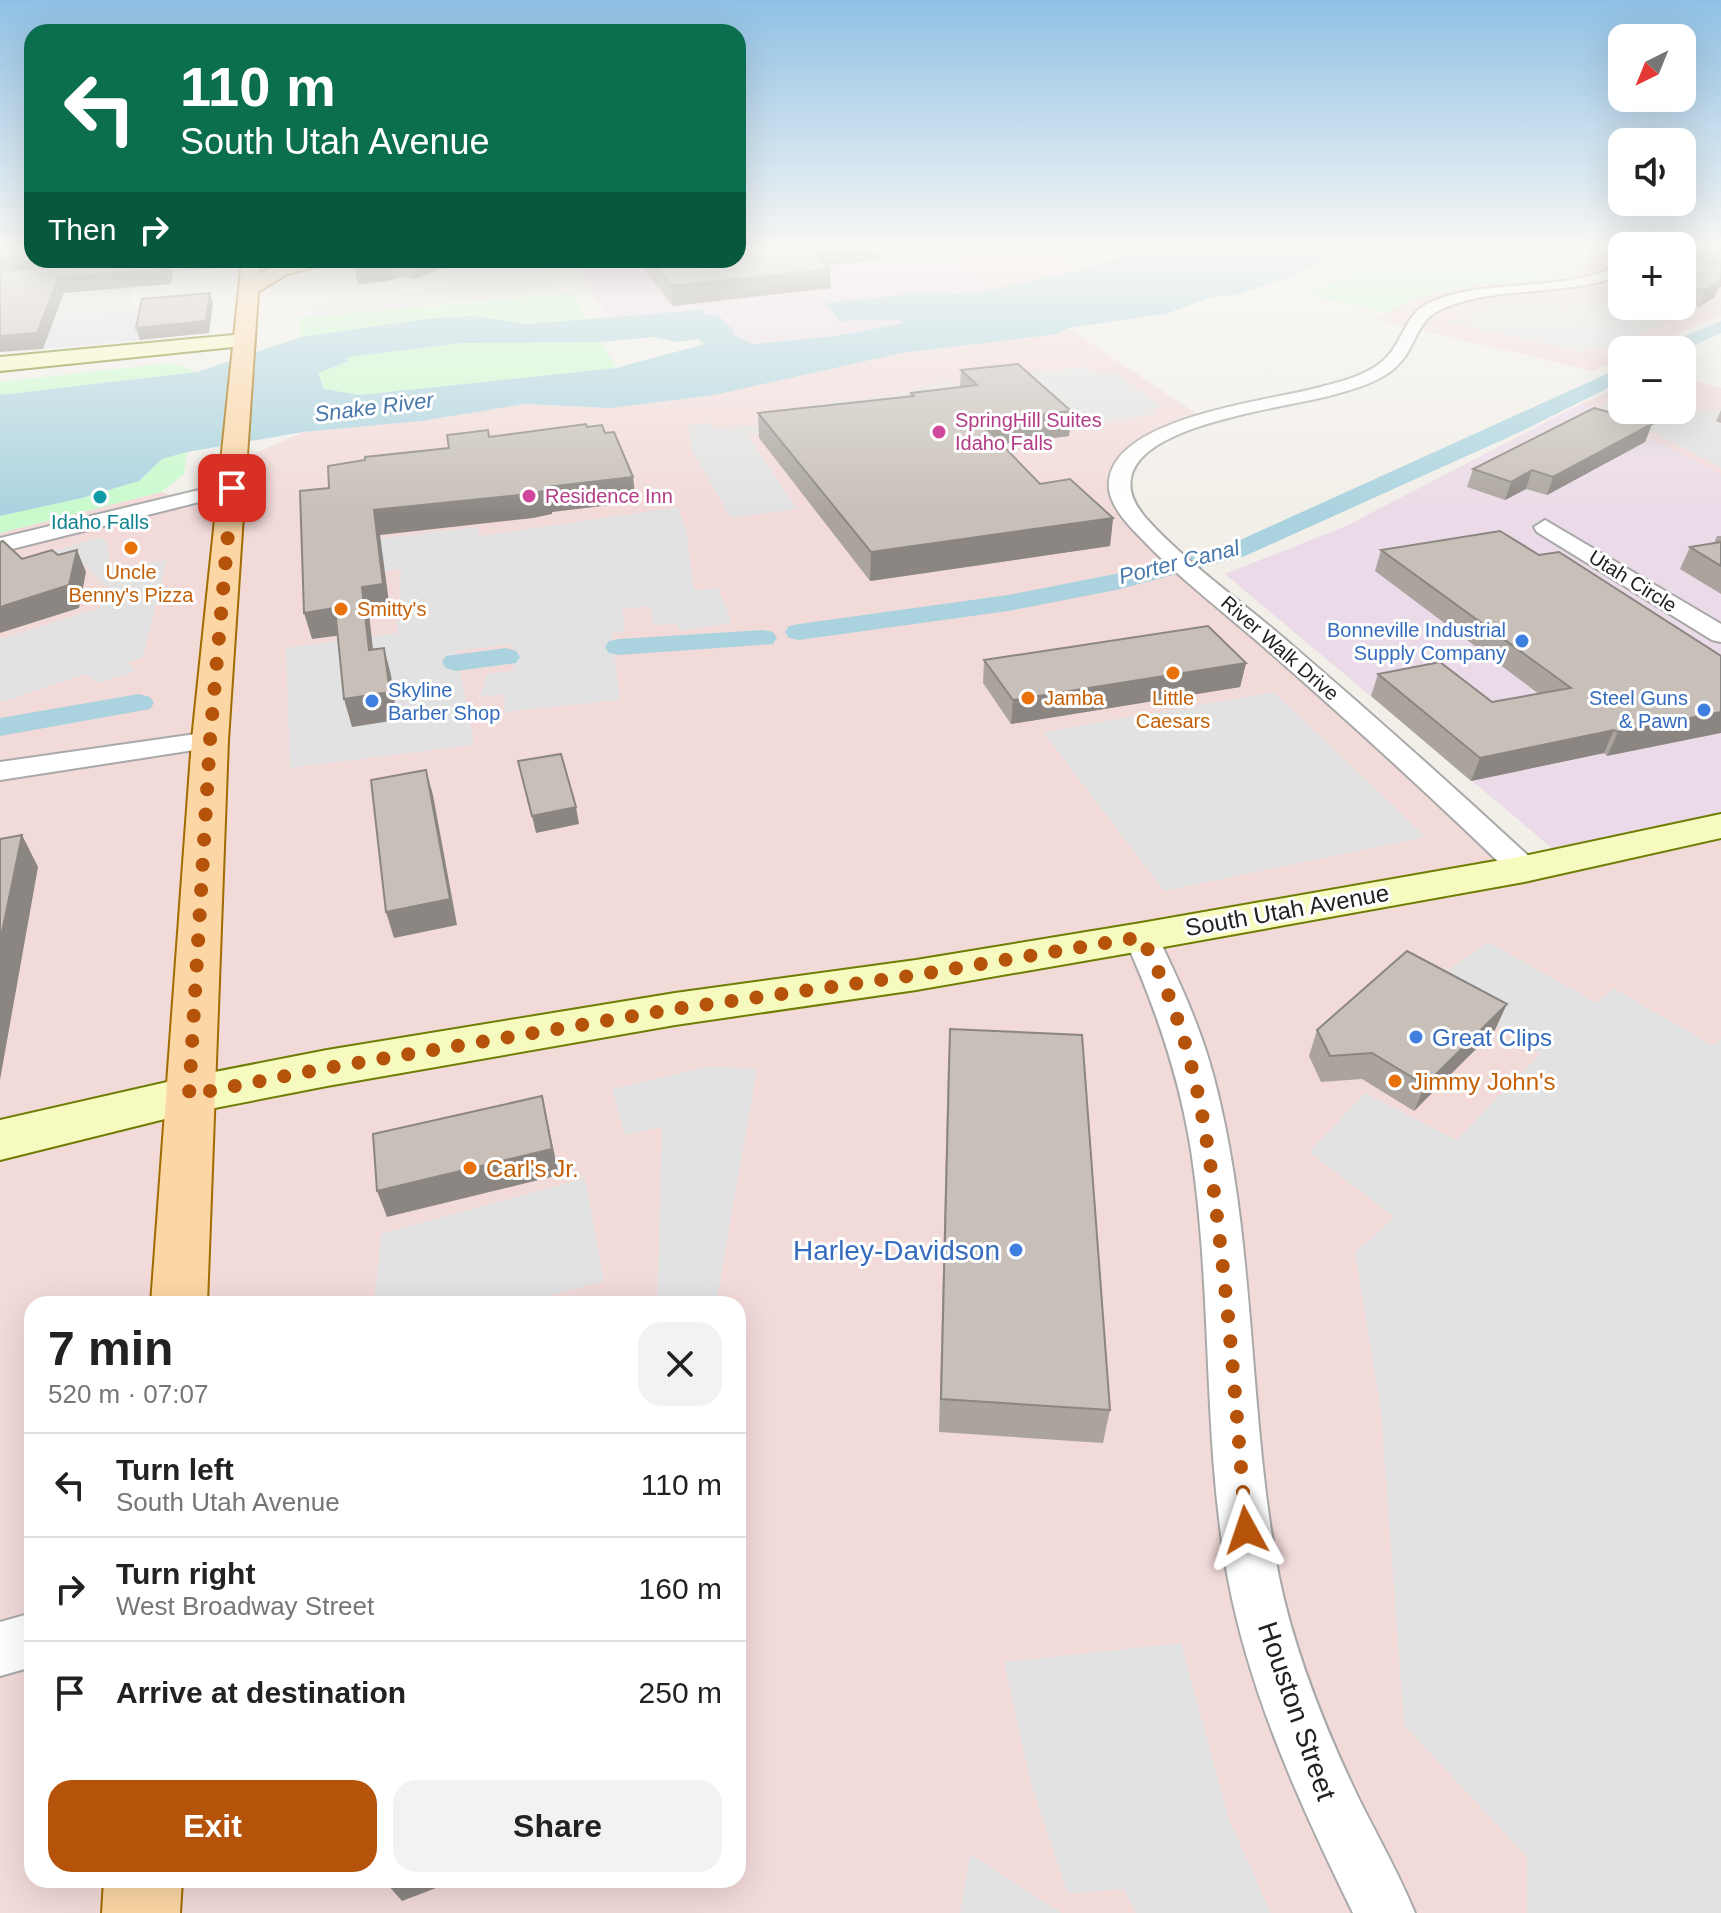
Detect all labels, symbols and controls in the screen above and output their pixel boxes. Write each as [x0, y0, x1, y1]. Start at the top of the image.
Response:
north arrow [1608, 24, 1696, 112]
map controls [1608, 24, 1696, 424]
text: 110 m [180, 55, 336, 118]
icon: left [48, 56, 152, 160]
text: South Utah Avenue [180, 121, 490, 162]
button: sound [1608, 128, 1696, 216]
icon: right [132, 208, 176, 252]
text: Then [48, 213, 116, 246]
button: + [1608, 232, 1696, 320]
button: − [1608, 336, 1696, 424]
water label: Snake River [313, 387, 437, 427]
place label: SpringHill Suites Idaho Falls [955, 409, 1102, 454]
marker: SpringHill Suites Idaho Falls [930, 423, 948, 441]
pin [198, 454, 266, 522]
icon: arrive [210, 466, 254, 510]
place label: Residence Inn [545, 485, 673, 507]
marker: Residence Inn [520, 487, 538, 505]
marker: Idaho Falls [91, 488, 109, 506]
place label: Idaho Falls [51, 511, 149, 533]
water label: Porter Canal [1116, 535, 1243, 589]
marker: Uncle Benny's Pizza [122, 539, 140, 557]
street label: Utah Circle [1585, 545, 1681, 617]
place label: Uncle Benny's Pizza [69, 561, 194, 606]
street label: River Walk Drive [1217, 591, 1343, 705]
place label: Smitty's [357, 598, 426, 620]
marker: Smitty's [332, 600, 350, 618]
place label: Bonneville Industrial Supply Company [1327, 619, 1506, 664]
marker: Bonneville Industrial Supply Company [1513, 632, 1531, 650]
marker: Little Caesars [1164, 664, 1182, 682]
place label: Skyline Barber Shop [388, 679, 500, 724]
place label: Jamba [1044, 687, 1105, 709]
place label: Little Caesars [1136, 687, 1210, 732]
place label: Steel Guns & Pawn [1589, 687, 1688, 732]
marker: Jamba [1019, 689, 1037, 707]
marker: Skyline Barber Shop [363, 692, 381, 710]
marker: Steel Guns & Pawn [1695, 701, 1713, 719]
street label: South Utah Avenue [1183, 879, 1391, 941]
place label: Great Clips [1432, 1024, 1552, 1051]
marker: Great Clips [1407, 1028, 1425, 1046]
place label: Jimmy John's [1411, 1068, 1556, 1095]
marker: Jimmy John's [1386, 1072, 1404, 1090]
place label: Carl's Jr. [486, 1155, 579, 1182]
marker: Carl's Jr. [461, 1159, 479, 1177]
place label: Harley-Davidson [793, 1235, 1000, 1266]
marker: Harley-Davidson [1007, 1241, 1025, 1259]
text: 7 min [48, 1322, 173, 1375]
button: close [638, 1322, 722, 1406]
text: 520 m · 07:07 [48, 1379, 208, 1409]
text: Turn left [116, 1453, 234, 1486]
icon: left [48, 1463, 92, 1507]
text: 110 m [641, 1468, 722, 1501]
text: South Utah Avenue [116, 1487, 340, 1517]
position arrow [1204, 1488, 1288, 1572]
text: Turn right [116, 1557, 255, 1590]
icon: right [48, 1567, 92, 1611]
text: 160 m [639, 1572, 722, 1605]
text: West Broadway Street [116, 1591, 374, 1621]
street label: Houston Street [1252, 1618, 1342, 1805]
icon: arrive [48, 1671, 92, 1715]
text: Arrive at destination [116, 1676, 406, 1709]
text: 250 m [639, 1676, 722, 1709]
button: Exit [48, 1780, 377, 1872]
button: Share [393, 1780, 722, 1872]

